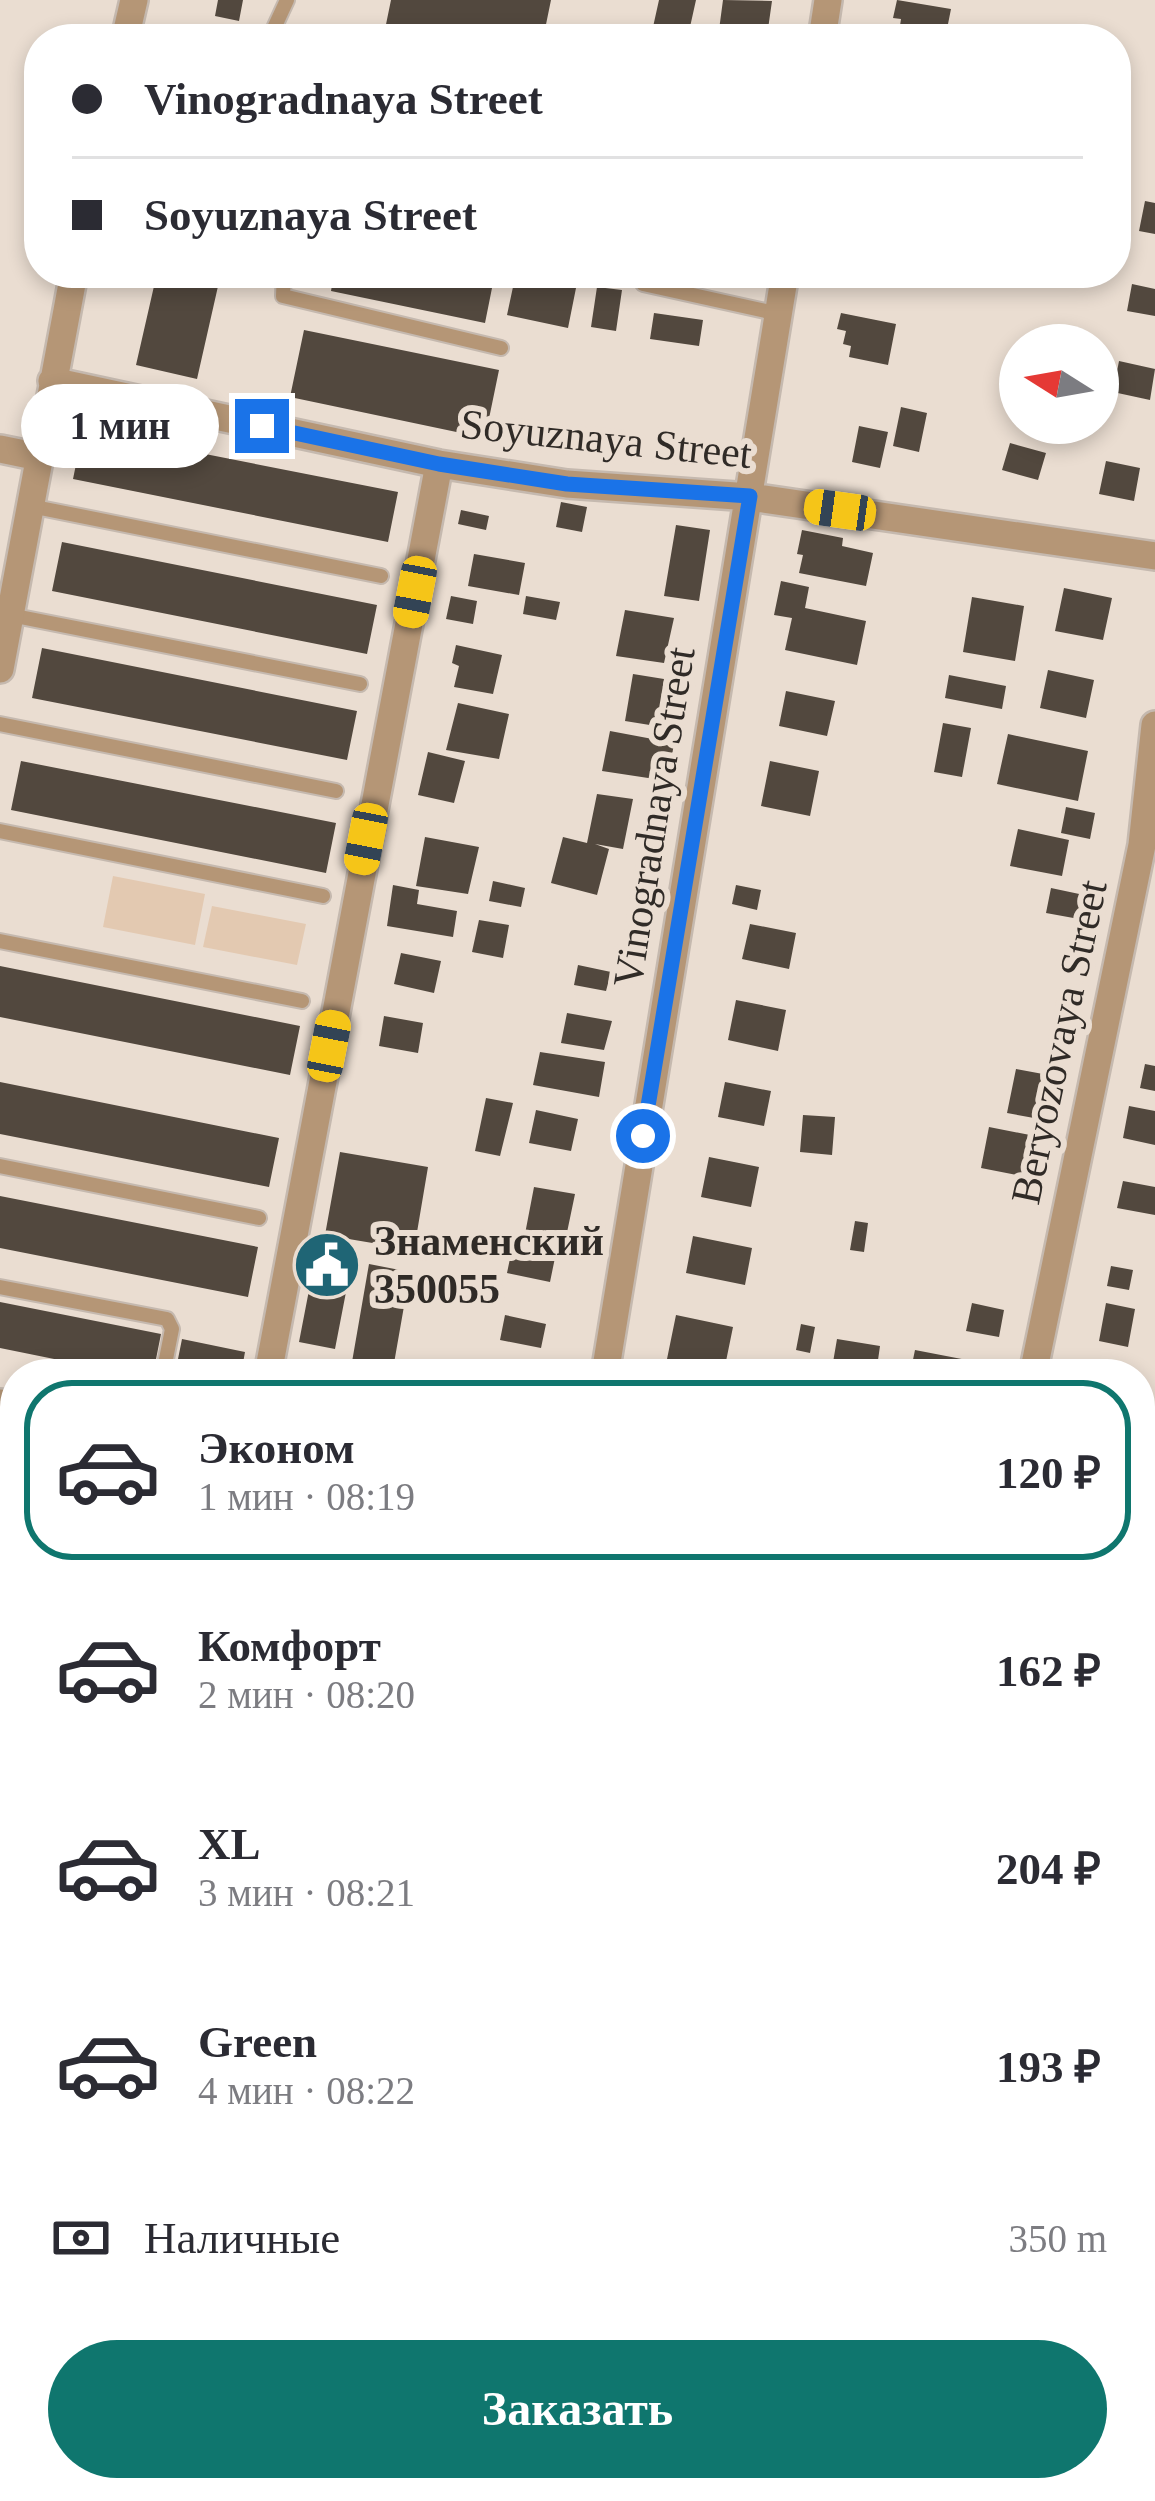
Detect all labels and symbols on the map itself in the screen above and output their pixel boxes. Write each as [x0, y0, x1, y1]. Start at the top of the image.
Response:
north arrow [999, 324, 1119, 444]
callout: 1 мин [22, 384, 220, 468]
route end [235, 399, 289, 453]
street label: Soyuznaya Street [458, 401, 754, 477]
car [802, 487, 878, 533]
car [390, 553, 440, 631]
street label: Vinogradnaya Street [604, 643, 704, 990]
car [341, 800, 391, 878]
street label: Beryozovaya Street [1002, 875, 1116, 1208]
car [304, 1007, 354, 1085]
route start [616, 1109, 670, 1163]
place label: Знаменский 350055 [374, 1218, 604, 1312]
public building icon: Знаменский 350055 [292, 1230, 362, 1300]

